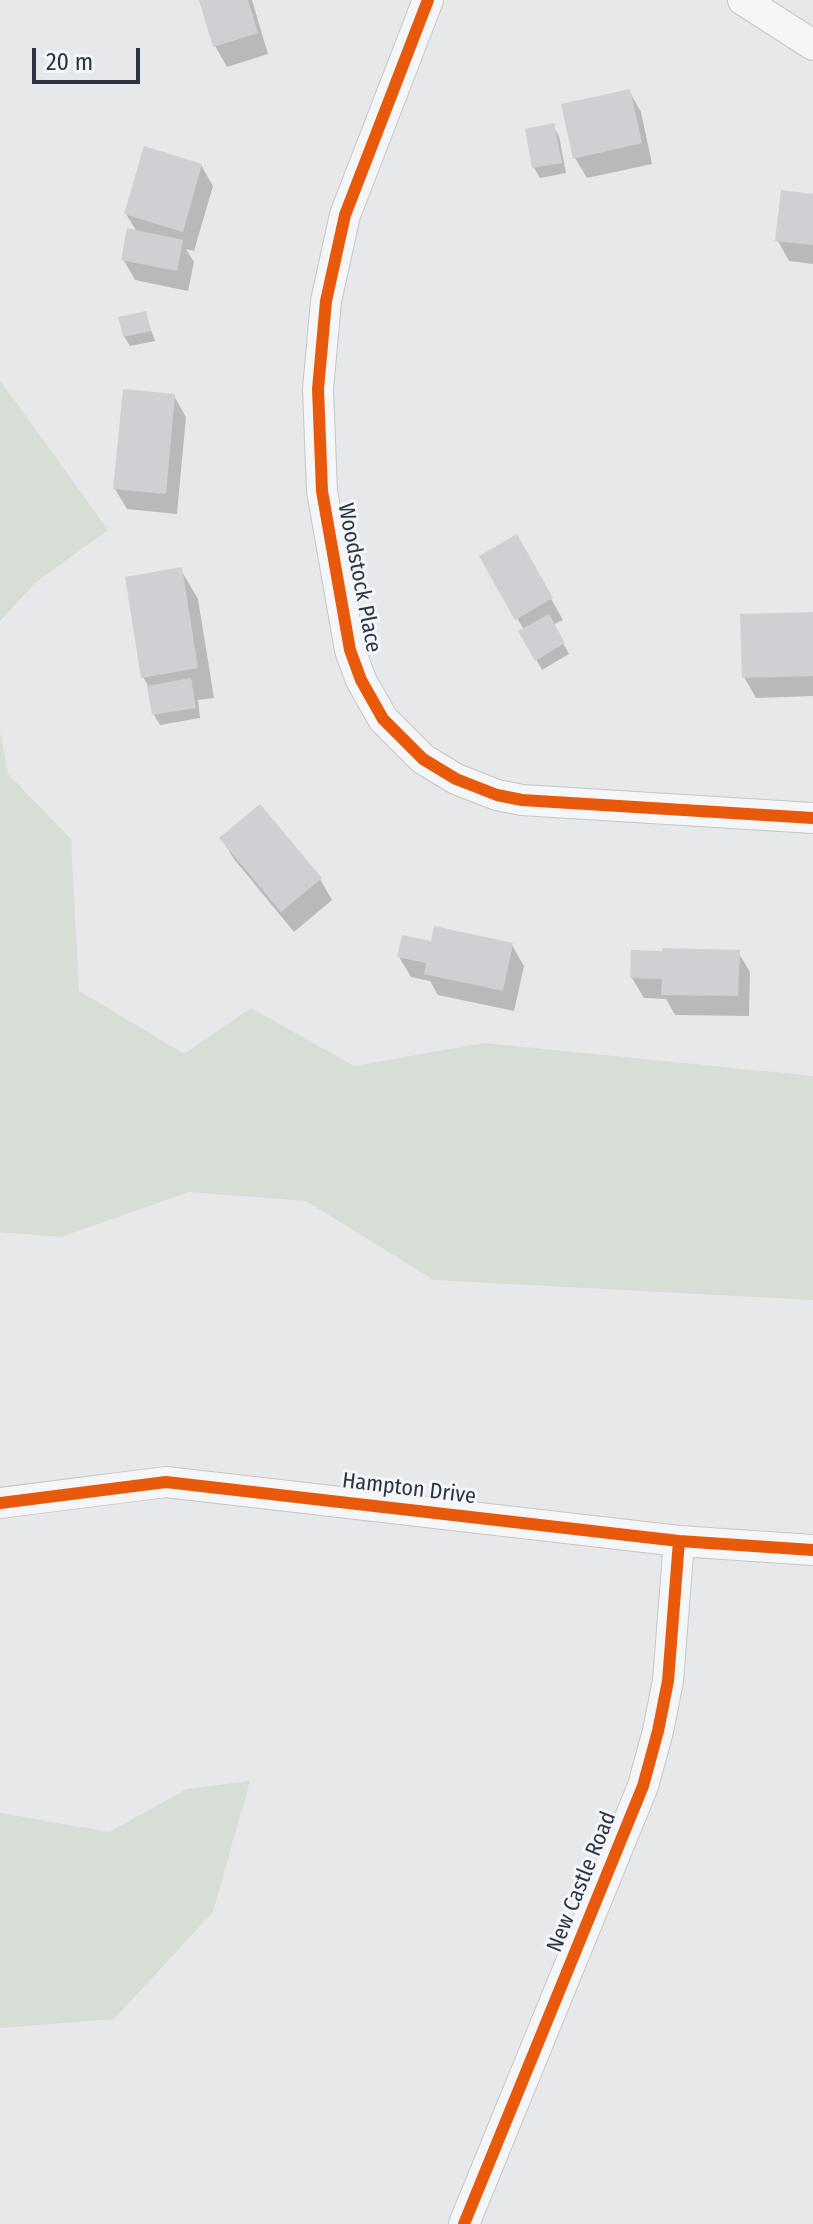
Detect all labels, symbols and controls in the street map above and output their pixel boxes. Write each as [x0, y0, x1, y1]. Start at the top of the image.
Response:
scale bar [36, 32, 144, 82]
text: 20 m [46, 48, 93, 76]
street label: Woodstock Place [332, 501, 386, 655]
street label: Hampton Drive [341, 1468, 477, 1510]
street label: New Castle Road [542, 1808, 622, 1956]

